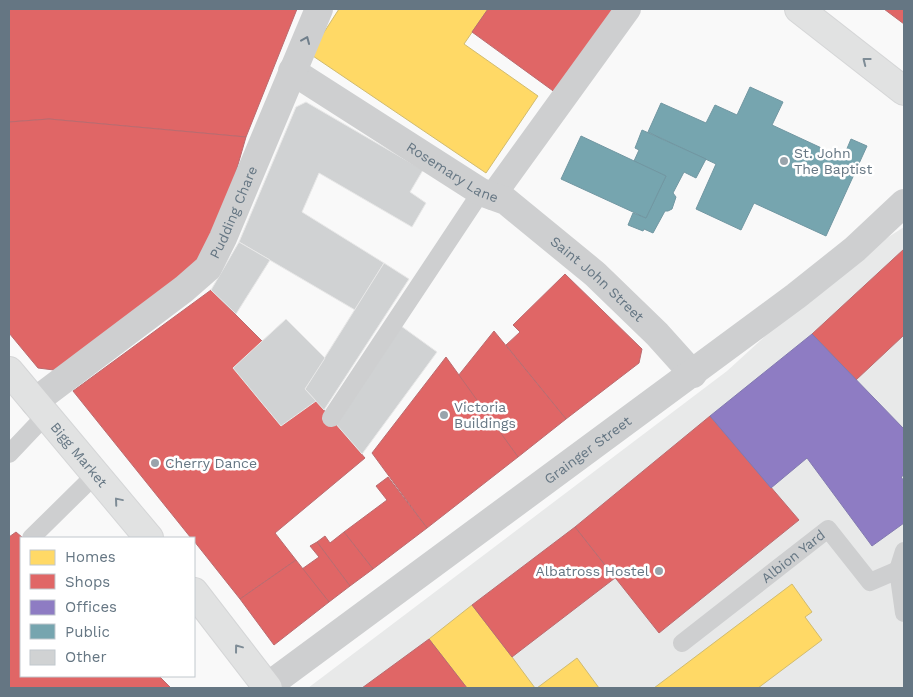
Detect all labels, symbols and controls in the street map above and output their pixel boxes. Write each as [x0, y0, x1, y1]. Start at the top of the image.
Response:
one-way arrow [299, 36, 310, 45]
one-way arrow [862, 58, 872, 67]
street label: Rosemary Lane [404, 138, 501, 206]
place label: St. John The Baptist [794, 145, 872, 177]
marker: St. John The Baptist [778, 155, 790, 167]
street label: Pudding Chare [206, 164, 260, 261]
street label: Saint John Street [547, 233, 647, 325]
place label: Victoria Buildings [454, 399, 516, 431]
marker: Victoria Buildings [438, 409, 450, 421]
street label: Grainger Street [541, 412, 634, 487]
street label: Bigg Market [47, 419, 111, 490]
place label: Cherry Dance [165, 455, 257, 471]
marker: Cherry Dance [149, 457, 161, 469]
one-way arrow [115, 497, 124, 506]
street label: Albion Yard [758, 526, 828, 586]
legend [20, 537, 195, 677]
text: Homes [65, 548, 116, 566]
place label: Albatross Hostel [536, 563, 650, 579]
marker: Albatross Hostel [653, 565, 665, 577]
text: Shops [65, 573, 110, 591]
text: Offices [65, 598, 117, 616]
text: Public [65, 623, 110, 641]
one-way arrow [235, 645, 243, 654]
text: Other [65, 648, 107, 666]

